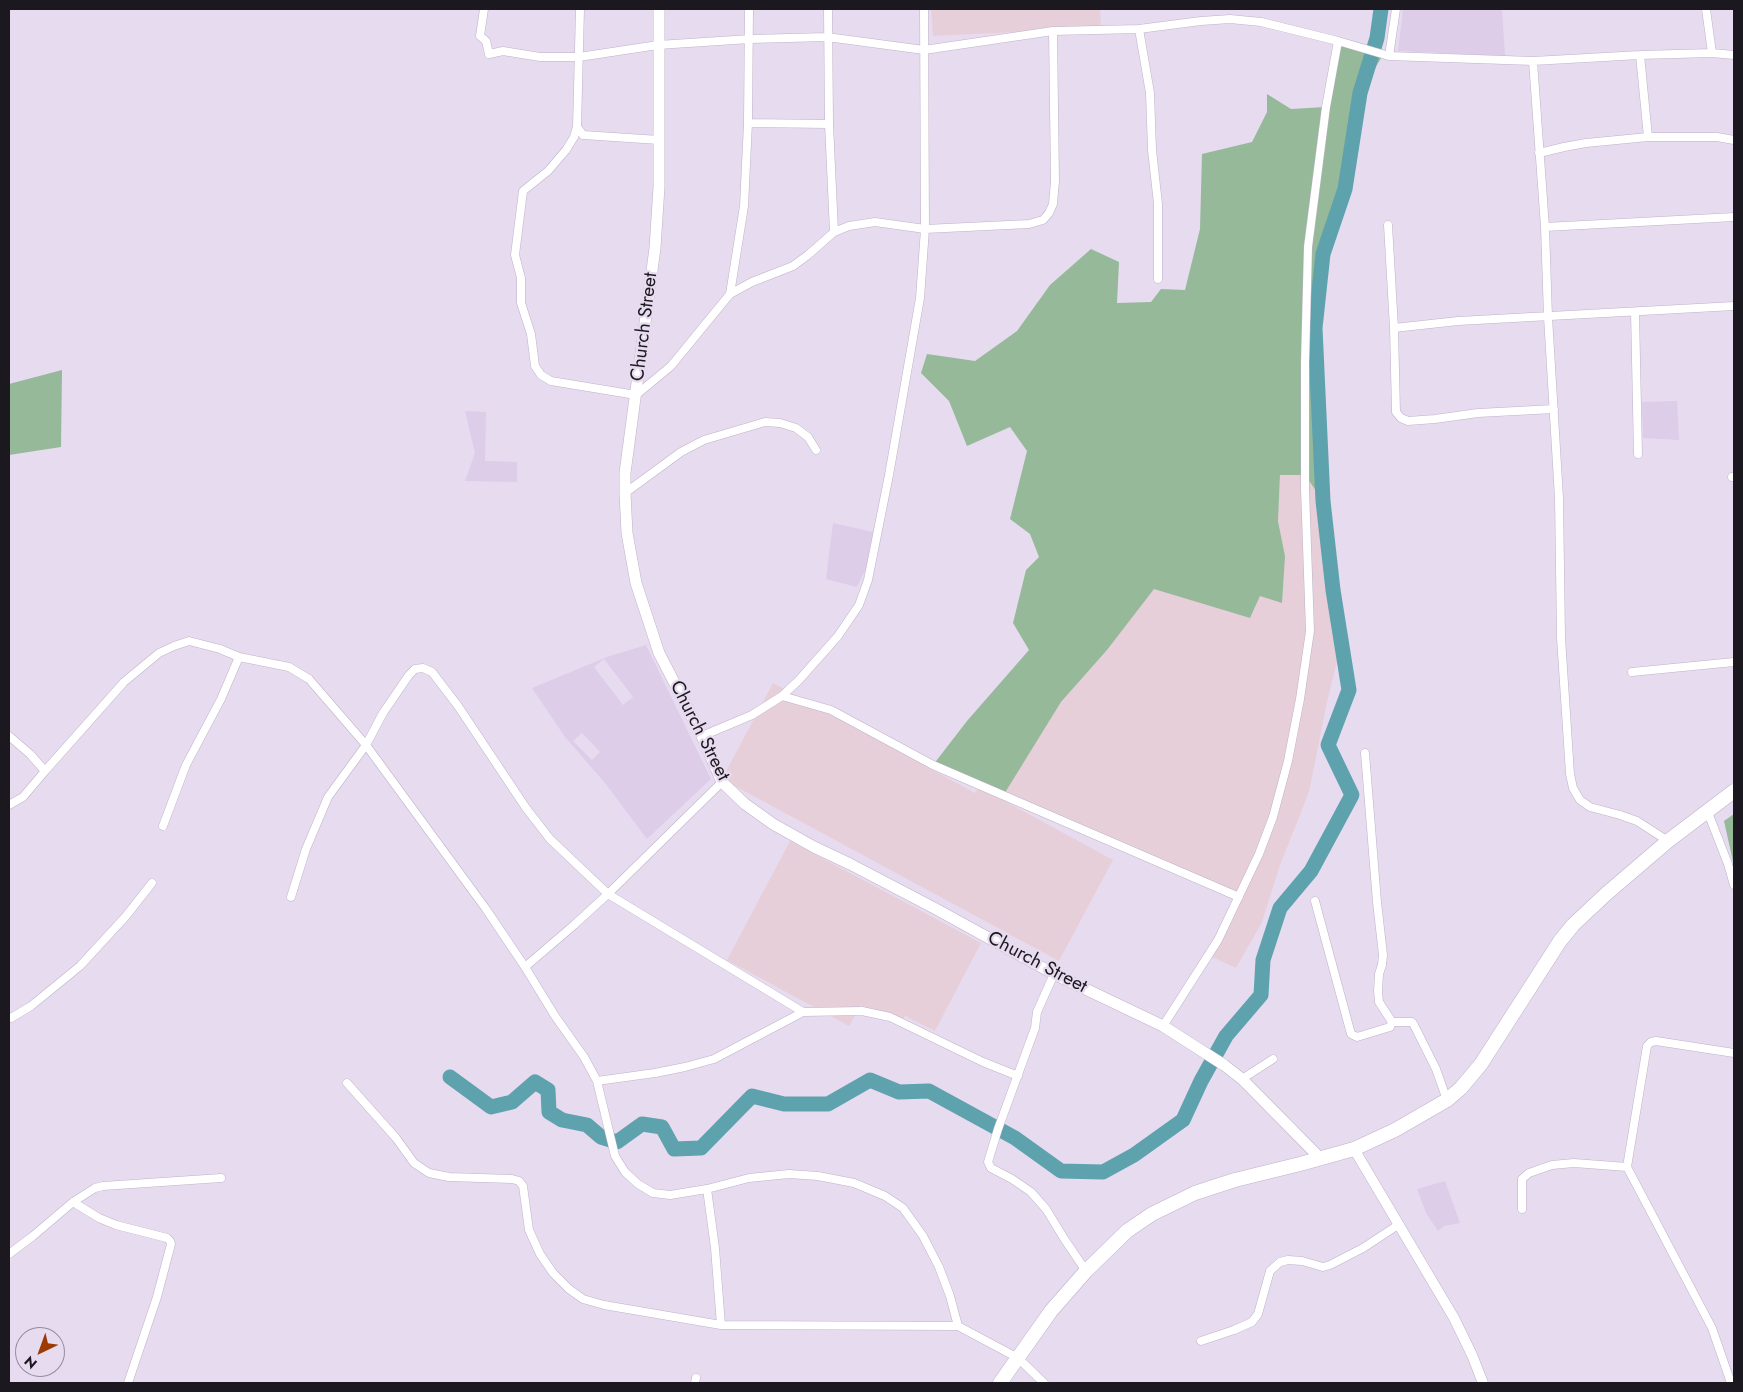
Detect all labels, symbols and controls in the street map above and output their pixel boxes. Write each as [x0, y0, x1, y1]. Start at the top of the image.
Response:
street label: Church Street [627, 271, 663, 383]
street label: Church Street [664, 677, 734, 785]
street label: Church Street [983, 927, 1091, 999]
north arrow [15, 1327, 65, 1377]
text: N [20, 1351, 41, 1374]

